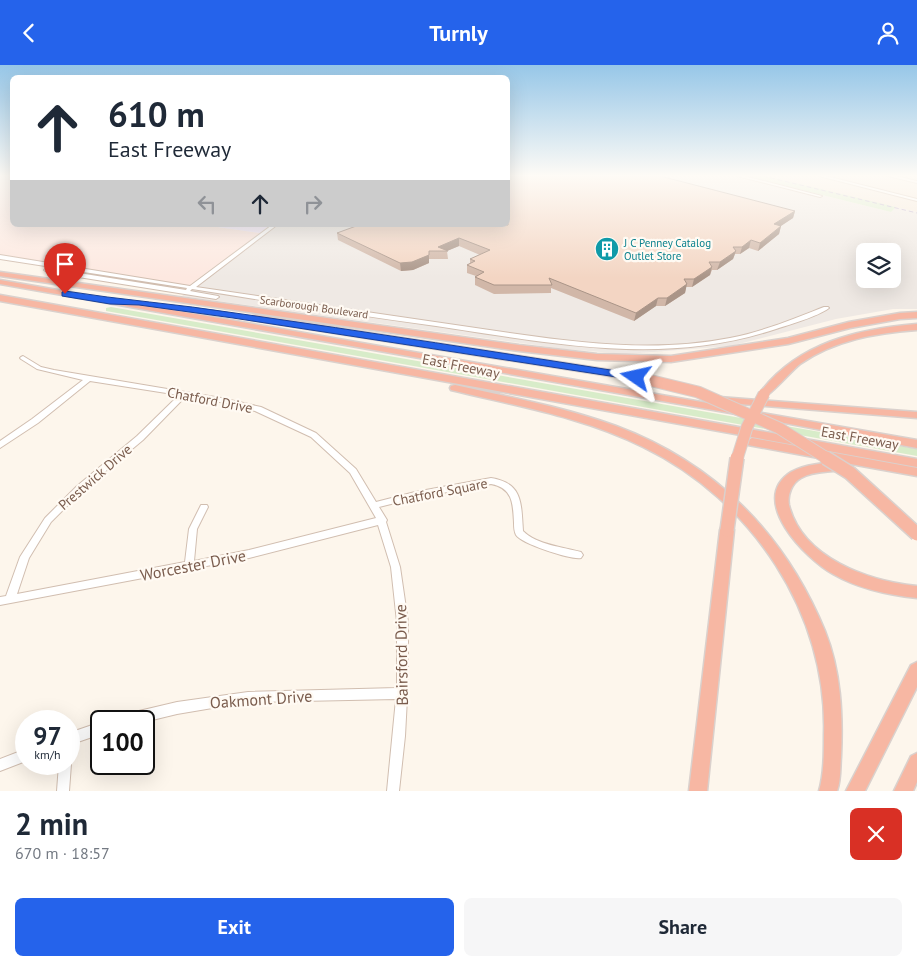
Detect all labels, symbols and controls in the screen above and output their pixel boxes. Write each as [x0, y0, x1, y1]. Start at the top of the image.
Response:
icon: back [15, 19, 43, 47]
text: Turnly [429, 19, 488, 47]
icon: person [874, 19, 902, 47]
text: 610 m [108, 91, 205, 137]
icon: ahead [25, 95, 90, 160]
text: East Freeway [108, 135, 231, 163]
icon: left [193, 190, 221, 218]
icon: ahead [246, 190, 274, 218]
icon: right [299, 190, 327, 218]
building icon: J C Penney Catalog Outlet Store [594, 236, 620, 262]
place label: J C Penney Catalog Outlet Store [623, 236, 711, 263]
pin [44, 243, 86, 294]
map controls [856, 243, 901, 288]
button: layers [856, 243, 901, 288]
icon: arrive [51, 250, 79, 278]
street label: Scarborough Boulevard [259, 292, 369, 322]
street label: East Freeway [421, 350, 502, 382]
position arrow [609, 350, 661, 402]
street label: Chatford Drive [166, 383, 254, 417]
street label: East Freeway [820, 422, 901, 454]
street label: Prestwick Drive [55, 440, 135, 514]
street label: Chatford Square [391, 474, 489, 510]
street label: Worcester Drive [138, 545, 248, 585]
street label: Bairsford Drive [390, 604, 412, 706]
street label: Oakmont Drive [209, 685, 313, 713]
speed limit sign: 100 [90, 710, 155, 775]
text: 97 [33, 720, 62, 752]
text: km/h [34, 747, 61, 762]
text: 2 min [15, 804, 88, 843]
button: close [850, 808, 902, 860]
text: 670 m · 18:57 [15, 843, 110, 863]
button: Exit [15, 898, 454, 956]
button: Share [464, 898, 902, 956]

